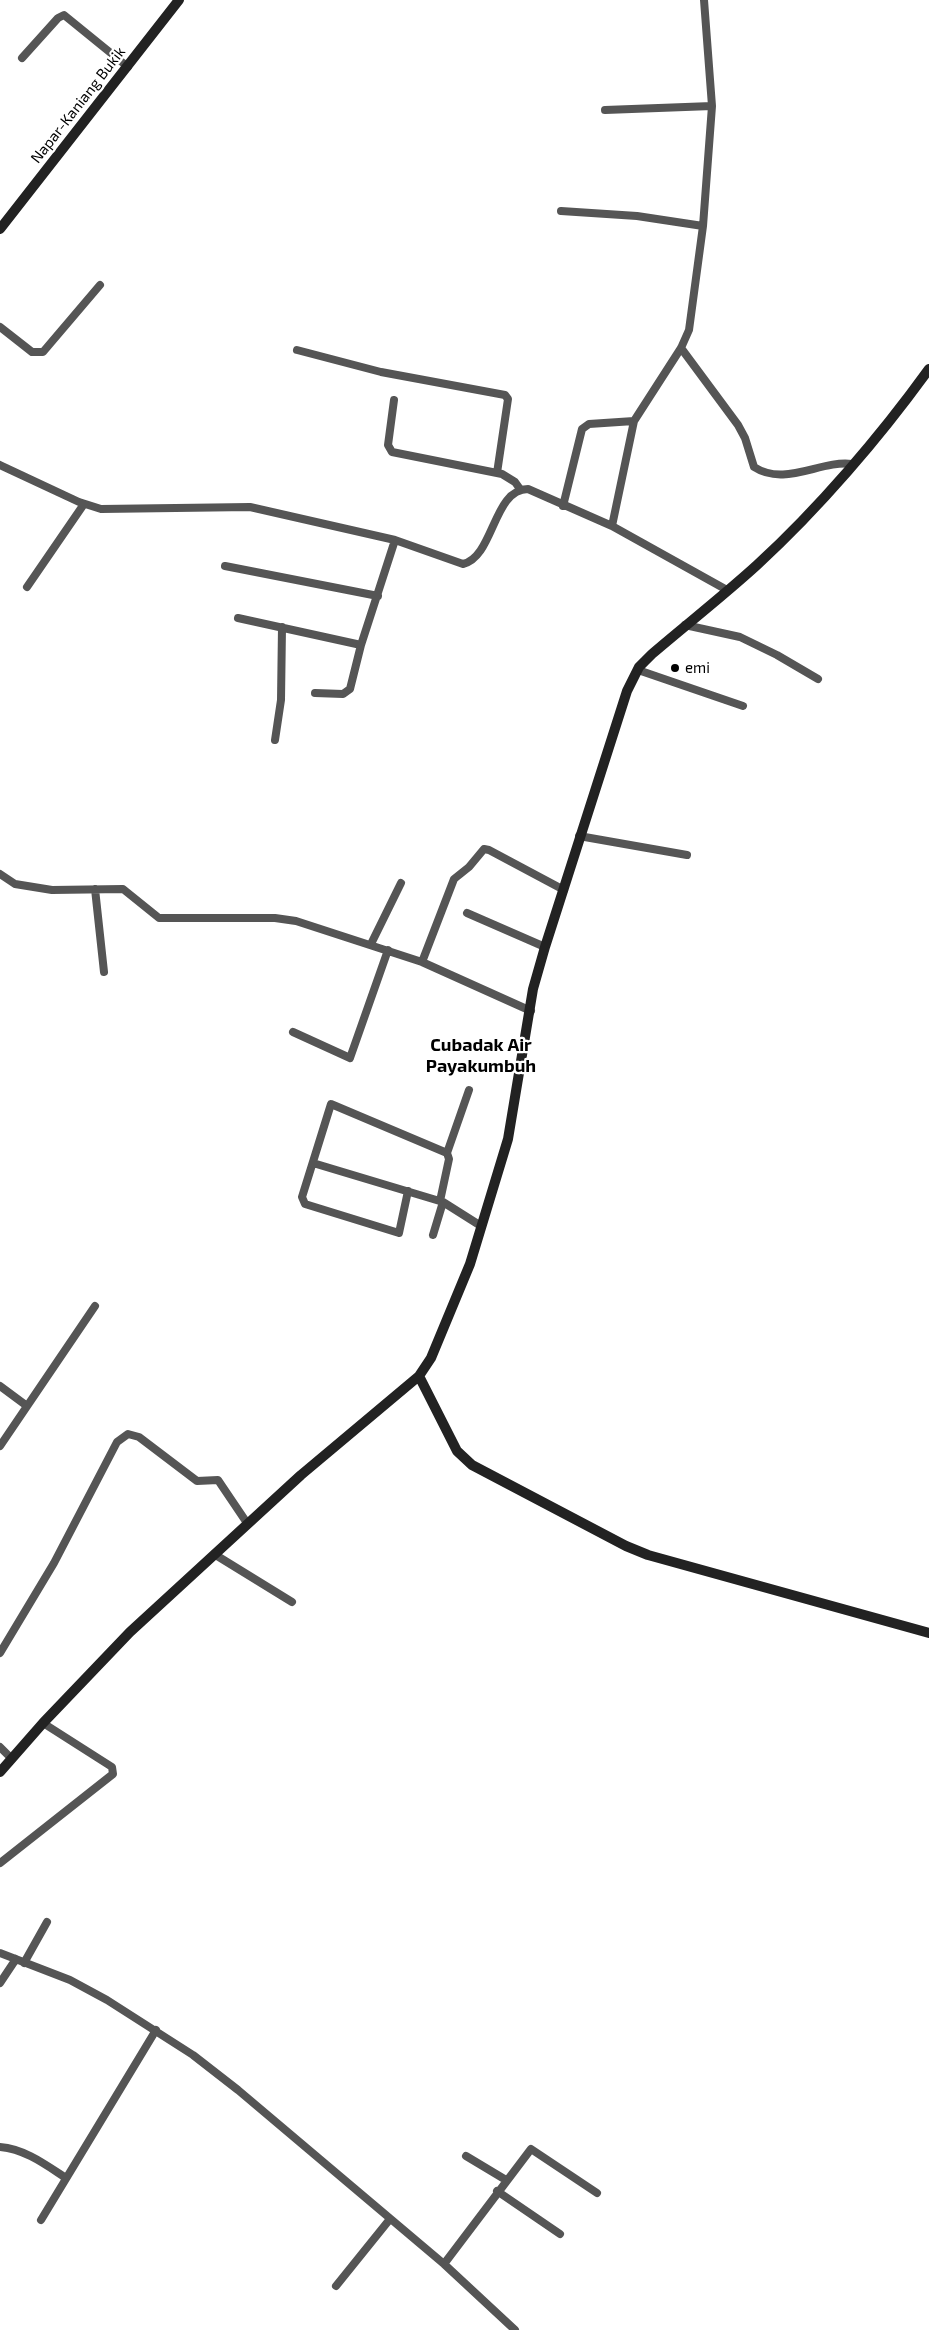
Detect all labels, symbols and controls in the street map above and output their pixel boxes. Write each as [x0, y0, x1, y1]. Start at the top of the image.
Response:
street label: Napar-Kaniang Bukik [27, 43, 129, 167]
place label: emi [685, 659, 710, 677]
marker: emi [669, 662, 681, 674]
district label: Cubadak Air Payakumbuh [426, 1034, 536, 1076]

